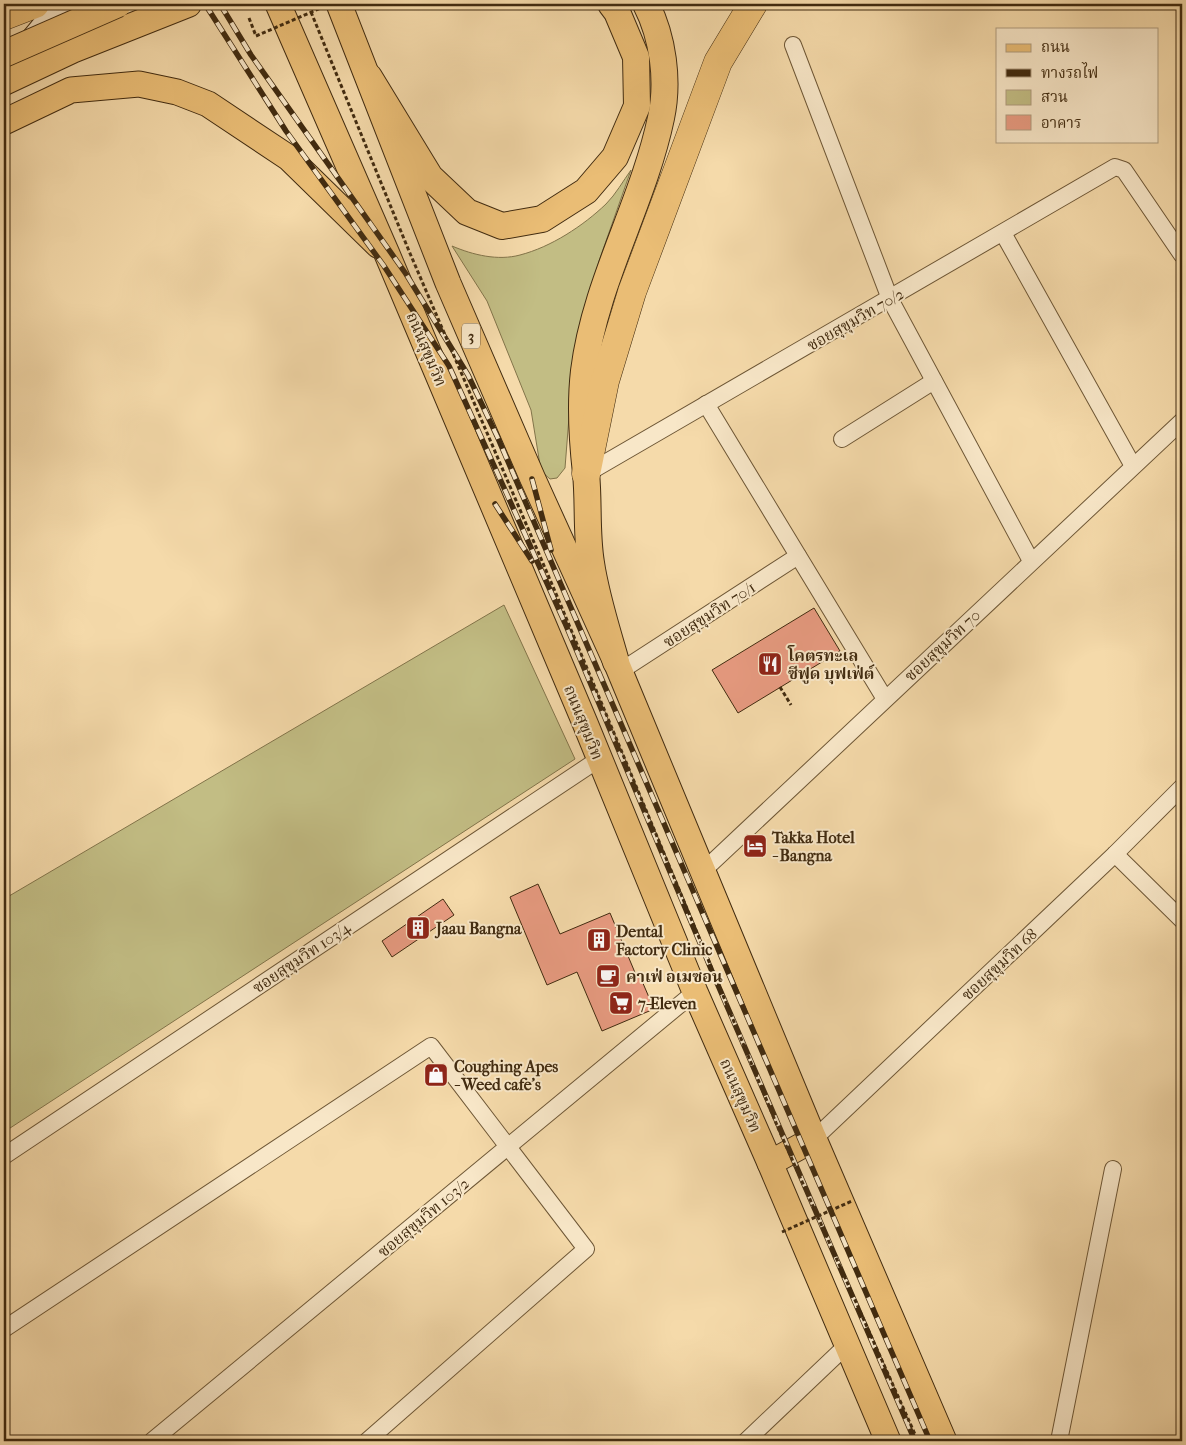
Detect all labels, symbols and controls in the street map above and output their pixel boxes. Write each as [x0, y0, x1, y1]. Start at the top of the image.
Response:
legend [996, 28, 1158, 142]
text: ถนน [1041, 38, 1070, 56]
text: ทางรถไฟ [1041, 62, 1098, 82]
text: สวน [1041, 88, 1068, 106]
text: อาคาร [1041, 114, 1081, 132]
street label: ซอยสุขุมวิท 70/2 [803, 284, 908, 357]
street label: ถนนสุขุมวิท [401, 309, 451, 390]
road number: 3 [462, 324, 480, 348]
street label: ซอยสุขุมวิท 70/1 [660, 578, 760, 653]
street label: ซอยสุขุมวิท 70 [901, 606, 985, 687]
place label: โคตรทะเล ซีฟูด บุฟเฟ่ต์ [787, 645, 875, 685]
restaurant icon: โคตรทะเล ซีฟูด บุฟเฟ่ต์ [757, 651, 783, 677]
street label: ถนนสุขุมวิท [558, 682, 607, 763]
place label: Takka Hotel - Bangna [771, 828, 855, 866]
hotel icon: Takka Hotel - Bangna [742, 833, 768, 859]
building icon: Jaau Bangna [405, 915, 431, 941]
street label: ซอยสุขุมวิท 103/4 [249, 917, 355, 999]
place label: Jaau Bangna [434, 919, 522, 939]
place label: Dental Factory Clinic [615, 922, 712, 960]
street label: ซอยสุขุมวิท 68 [957, 924, 1043, 1006]
building icon: Dental Factory Clinic [586, 927, 612, 953]
cafe icon: คาเฟ่ อเมซอน [595, 963, 621, 989]
place label: คาเฟ่ อเมซอน [626, 967, 723, 986]
supermarket icon: 7-Eleven [608, 990, 634, 1016]
place label: 7-Eleven [637, 994, 697, 1013]
street label: ถนนสุขุมวิท [714, 1055, 765, 1136]
place label: Coughing Apes - Weed cafe's [454, 1057, 558, 1094]
shop icon: Coughing Apes - Weed cafe's [423, 1062, 449, 1088]
street label: ซอยสุขุมวิท 103/2 [374, 1174, 474, 1263]

